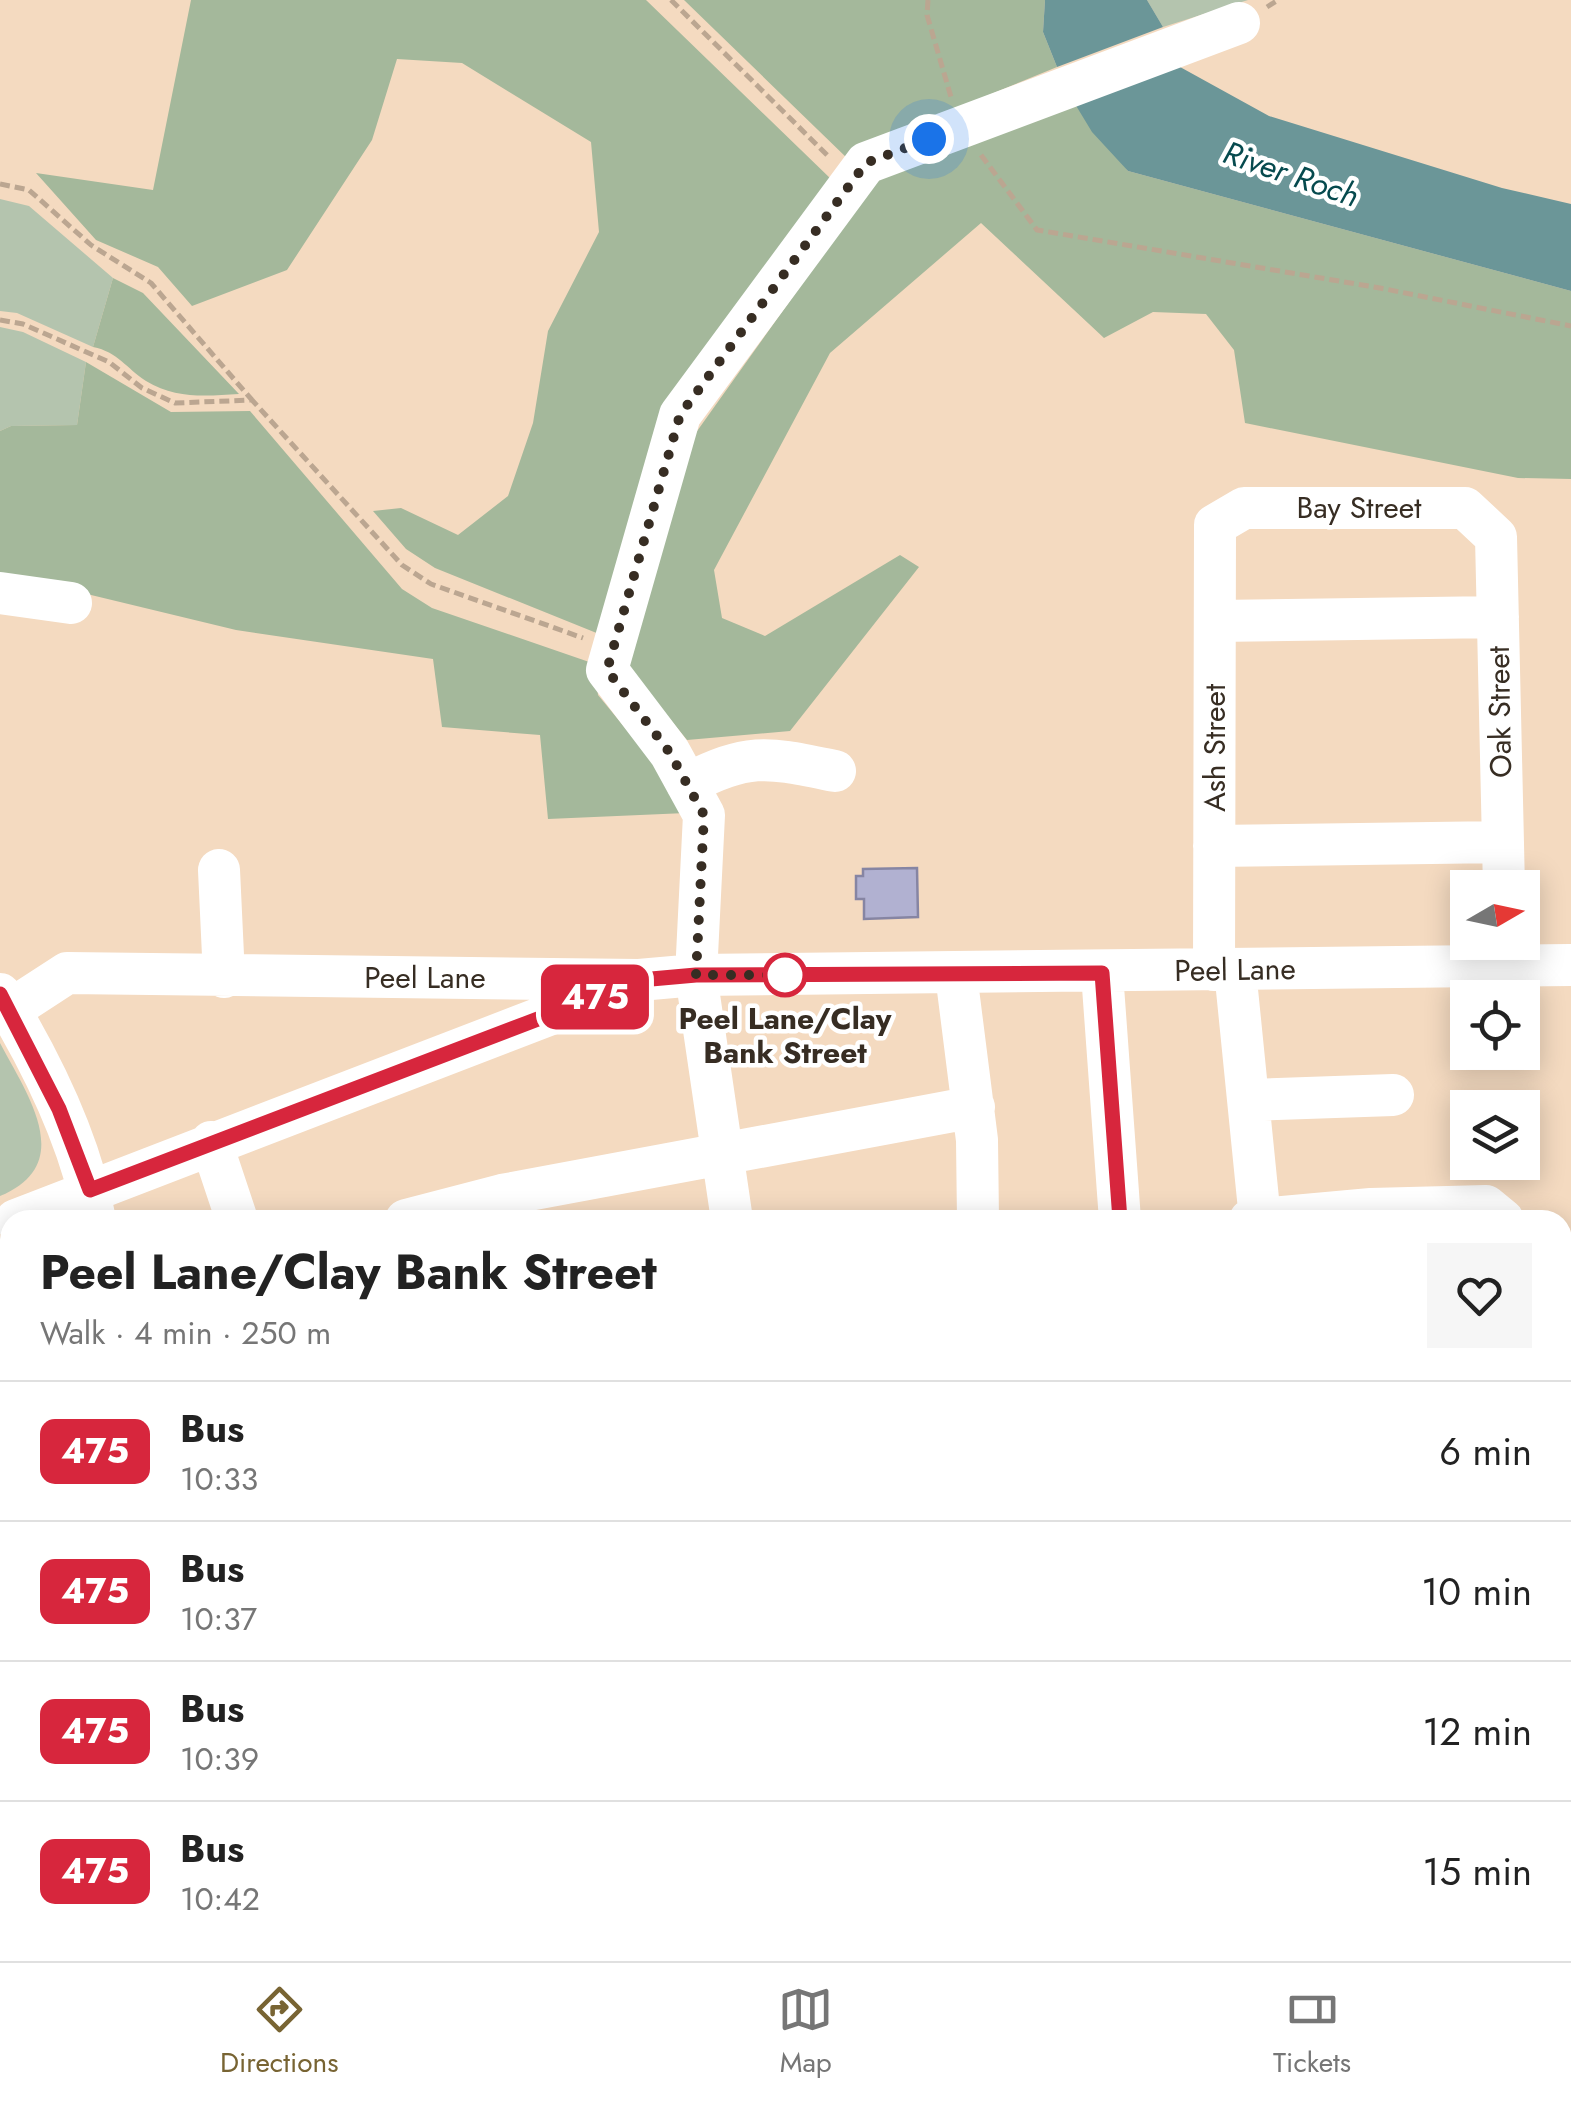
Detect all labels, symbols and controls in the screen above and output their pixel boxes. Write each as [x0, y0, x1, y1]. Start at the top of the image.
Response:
your location [904, 114, 954, 164]
water label: River Roch [1217, 129, 1365, 219]
street label: Bay Street [1297, 486, 1422, 529]
street label: Oak Street [1477, 645, 1522, 778]
street label: Ash Street [1193, 683, 1236, 812]
north arrow [1450, 870, 1540, 960]
map controls [1450, 870, 1540, 1180]
street label: Peel Lane [1174, 947, 1296, 992]
marker: Peel Lane/Clay Bank Street [764, 954, 806, 996]
street label: Peel Lane [364, 956, 486, 999]
line badge: 475 [538, 964, 652, 1030]
text: 475 [561, 972, 629, 1022]
button: locate [1450, 980, 1540, 1070]
place label: Peel Lane/Clay Bank Street [679, 997, 892, 1074]
button: layers [1450, 1090, 1540, 1180]
text: Peel Lane/Clay Bank Street [40, 1238, 657, 1307]
button: heart [1427, 1243, 1532, 1348]
text: Walk · 4 min · 250 m [40, 1310, 331, 1356]
text: Bus [180, 1401, 244, 1456]
text: 6 min [1439, 1424, 1532, 1479]
text: 475 [61, 1426, 129, 1476]
text: 10:33 [180, 1456, 258, 1502]
text: Bus [180, 1541, 244, 1596]
text: 10 min [1421, 1564, 1532, 1619]
text: 475 [61, 1566, 129, 1616]
text: 10:37 [180, 1596, 257, 1642]
text: Bus [180, 1681, 244, 1736]
text: 12 min [1422, 1704, 1532, 1759]
text: 475 [61, 1706, 129, 1756]
text: 10:39 [180, 1736, 259, 1782]
text: Bus [180, 1821, 244, 1876]
text: 15 min [1423, 1844, 1532, 1899]
text: 475 [61, 1846, 129, 1896]
text: 10:42 [180, 1876, 260, 1922]
tab: Directions [220, 1982, 338, 2083]
tab: Map [778, 1982, 833, 2083]
tab: Tickets [1273, 1982, 1351, 2083]

